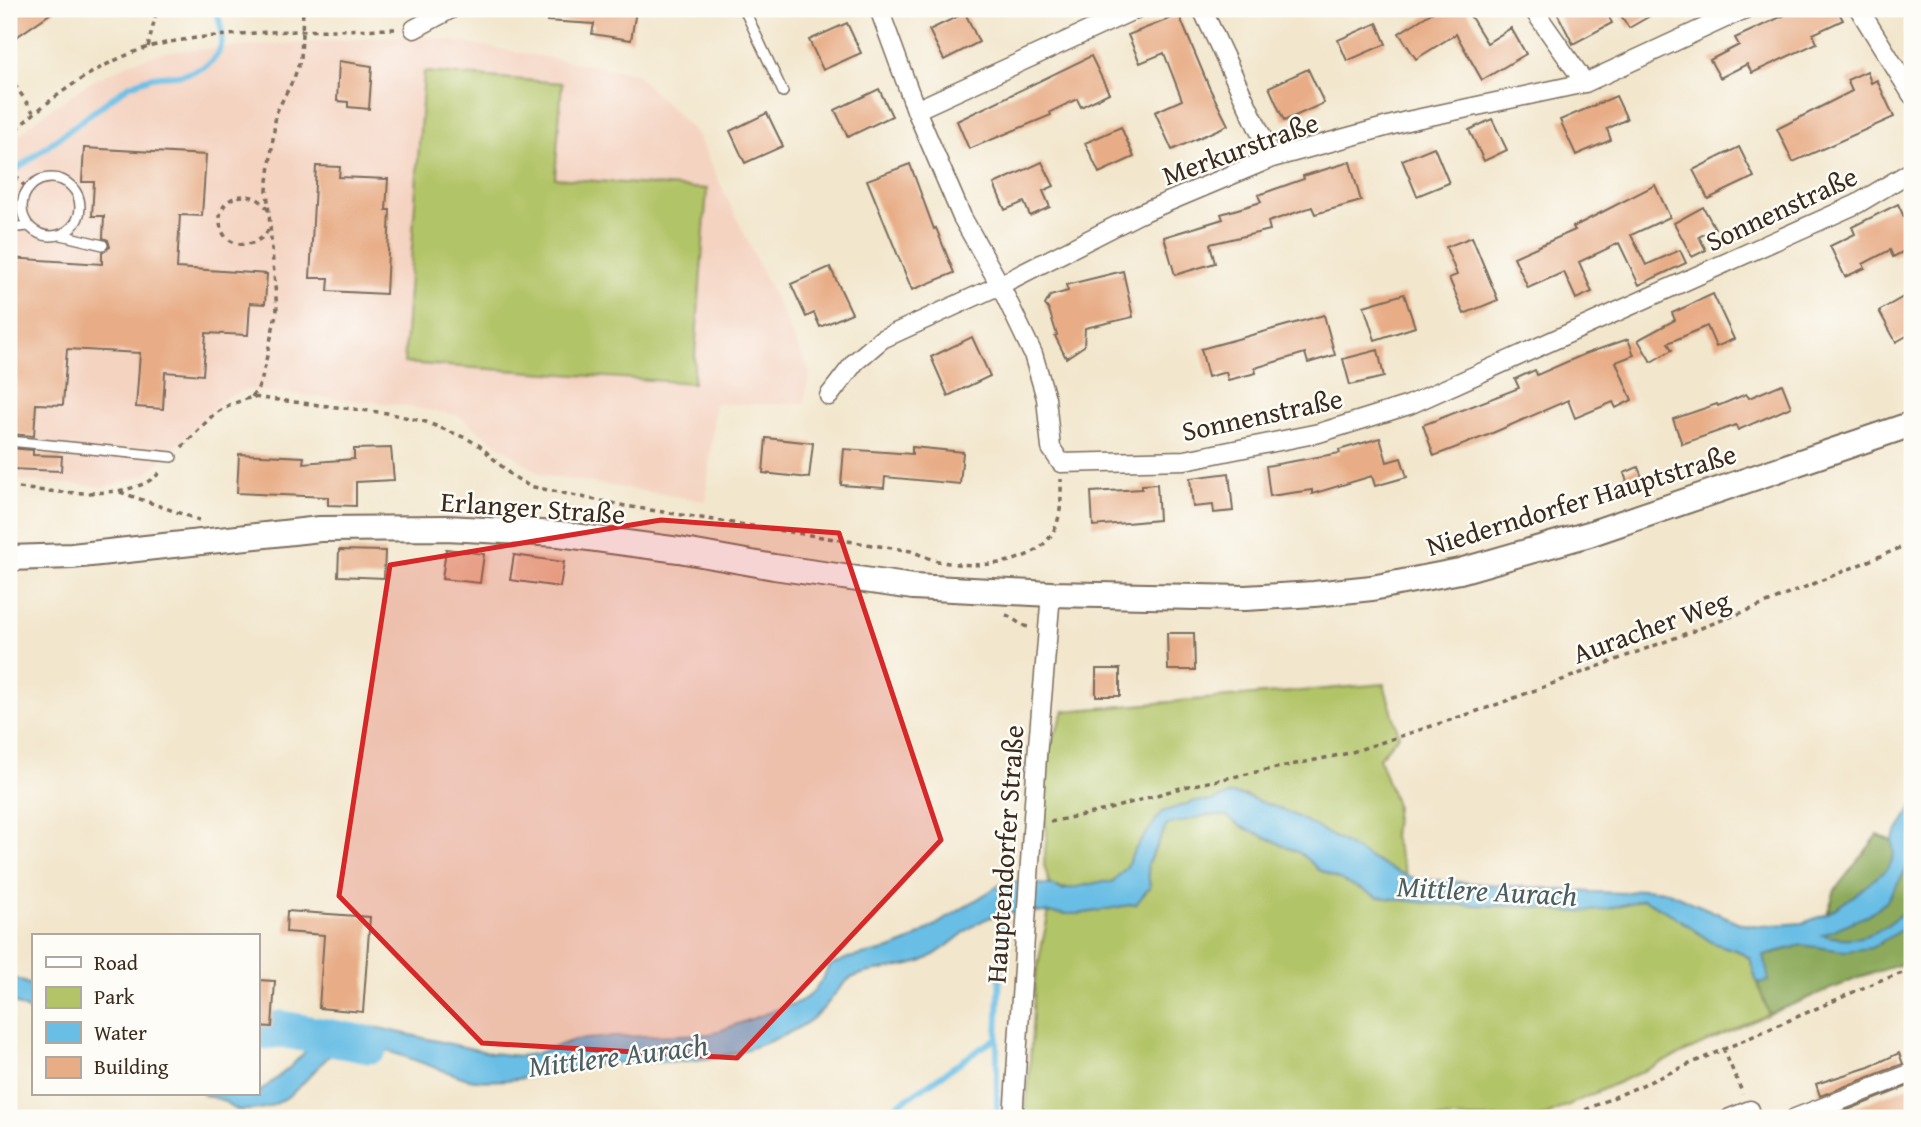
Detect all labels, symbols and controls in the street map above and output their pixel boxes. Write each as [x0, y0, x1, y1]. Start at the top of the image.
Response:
street label: Merkurstraße [1156, 101, 1324, 195]
street label: Sonnenstraße [1698, 155, 1864, 261]
street label: Sonnenstraße [1178, 377, 1346, 451]
street label: Niederndorfer Hauptstraße [1421, 432, 1741, 566]
street label: Erlanger Straße [439, 480, 627, 534]
street label: Auracher Weg [1566, 579, 1736, 673]
street label: Hauptendorfer Straße [975, 723, 1033, 985]
water label: Mittlere Aurach [1396, 863, 1578, 917]
legend [32, 934, 259, 1096]
text: Road [94, 947, 139, 978]
text: Park [94, 981, 135, 1012]
text: Water [94, 1017, 147, 1048]
water label: Mittlere Aurach [526, 1022, 710, 1088]
text: Building [94, 1051, 169, 1082]

